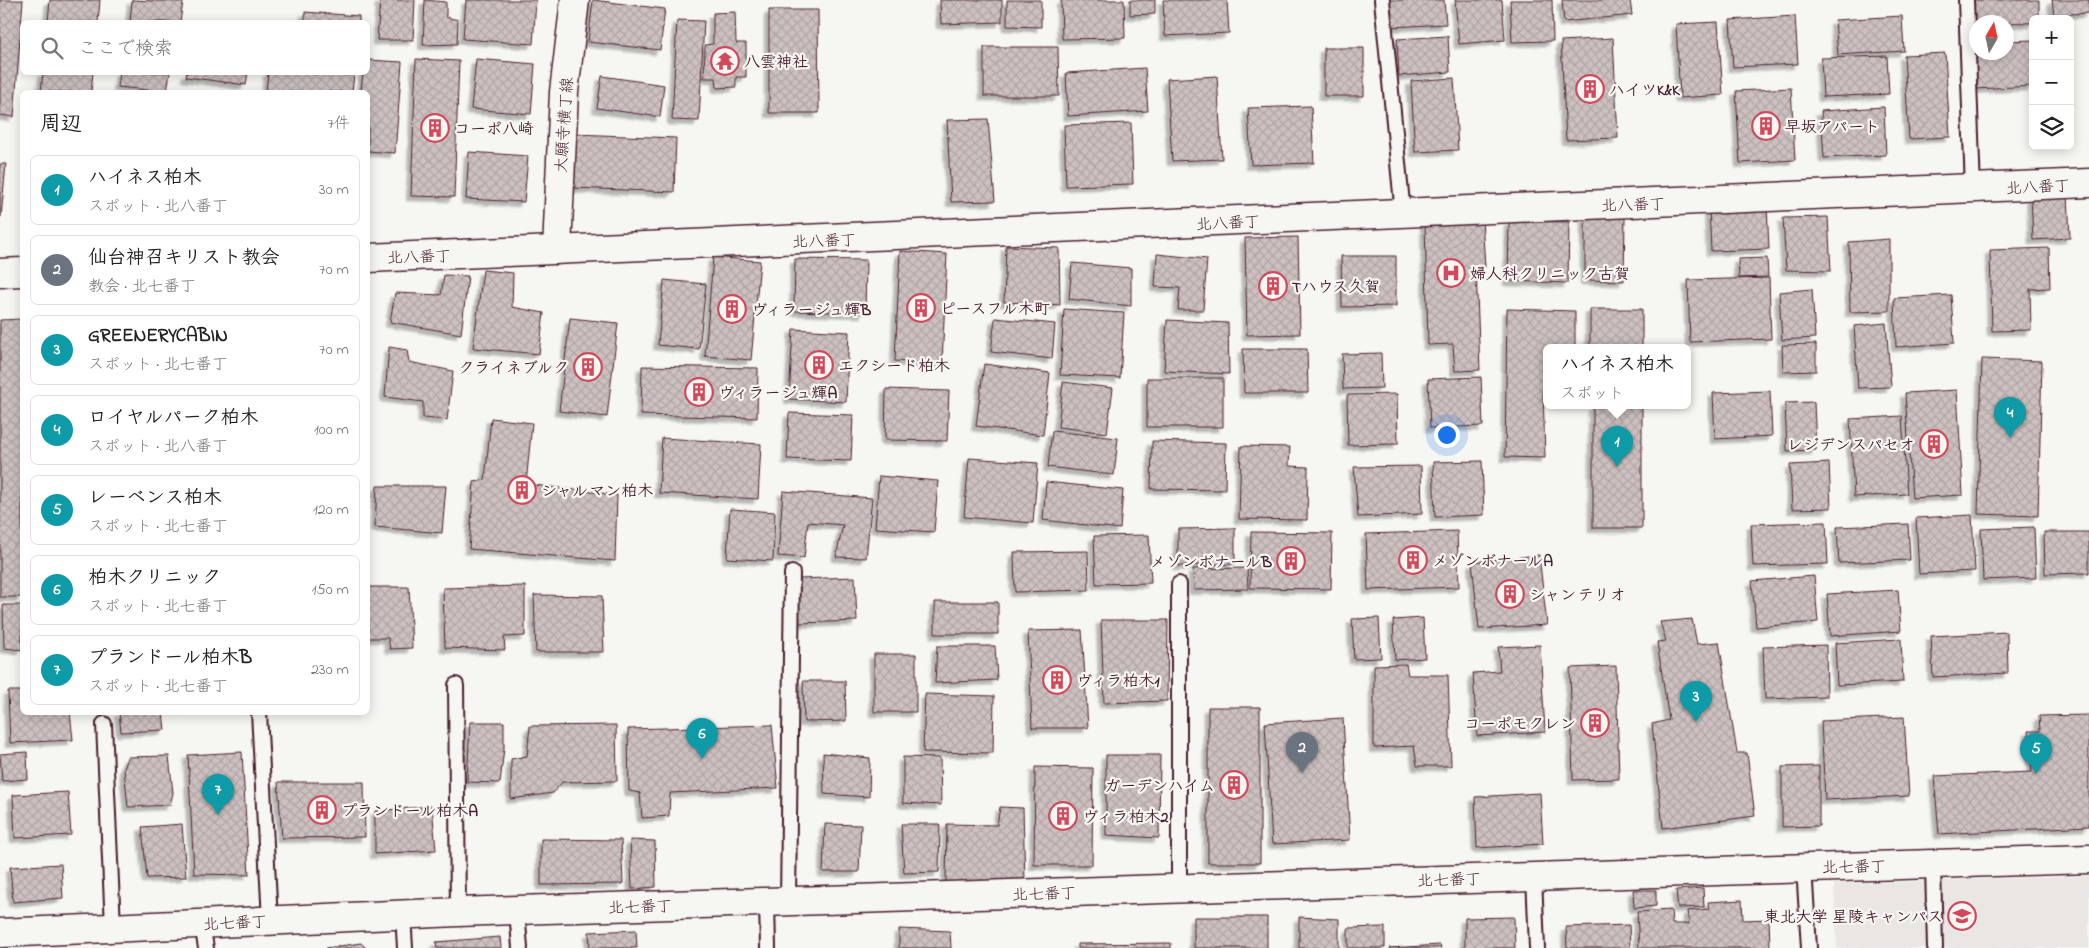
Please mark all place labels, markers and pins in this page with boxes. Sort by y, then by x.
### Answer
temple icon: 八雲神社 [710,46,740,76]
place label: 八雲神社 [744,51,808,75]
building icon: ハイツK&K [1575,74,1605,104]
place label: ハイツK&K [1609,79,1681,103]
building icon: 早坂アパート [1751,111,1781,141]
building icon: コーポ八崎 [420,113,450,143]
place label: 早坂アパート [1785,116,1880,140]
place label: コーポ八崎 [454,118,534,142]
hospital icon: 婦人科クリニック古賀 [1436,258,1466,288]
place label: 婦人科クリニック古賀 [1470,263,1630,287]
building icon: Tハウス久賀 [1258,271,1288,301]
place label: Tハウス久賀 [1292,276,1380,300]
building icon: ピースフル木町 [906,293,936,323]
building icon: ヴィラージュ輝B [717,294,747,324]
place label: ピースフル木町 [940,298,1050,322]
place label: ヴィラージュ輝B [751,299,872,323]
building icon: エクシード柏木 [804,350,834,380]
building icon: クライネブルク [573,352,603,382]
place label: エクシード柏木 [838,355,950,379]
place label: クライネブルク [458,357,569,381]
building icon: ヴィラージュ輝A [684,377,714,407]
place label: ヴィラージュ輝A [718,382,838,406]
pin: 4 [1994,397,2026,438]
pin: 1 [1601,426,1633,467]
building icon: レジデンスパセオ [1919,429,1949,459]
place label: レジデンスパセオ [1787,434,1915,458]
building icon: シャルマン柏木 [507,475,537,505]
place label: シャルマン柏木 [541,480,653,504]
building icon: メゾンボナールA [1398,545,1428,575]
building icon: メゾンボナールB [1276,546,1306,576]
place label: メゾンボナールA [1432,550,1553,574]
place label: メゾンボナールB [1150,551,1272,575]
building icon: シャンテリオ [1495,579,1525,609]
place label: シャンテリオ [1529,584,1626,608]
building icon: ヴィラ柏木1 [1042,665,1072,695]
place label: ヴィラ柏木1 [1076,670,1161,694]
pin: 3 [1680,681,1712,722]
building icon: コーポモクレン [1580,708,1610,738]
place label: コーポモクレン [1464,713,1576,737]
pin: 6 [686,718,718,759]
pin: 2 [1286,732,1318,773]
pin: 5 [2020,733,2052,774]
building icon: ガーデンハイム [1219,770,1249,800]
pin: 7 [202,774,234,815]
place label: ガーデンハイム [1104,775,1215,799]
building icon: プランドール柏木A [307,795,337,825]
place label: プランドール柏木A [341,800,478,824]
building icon: ヴィラ柏木2 [1048,801,1078,831]
place label: ヴィラ柏木2 [1082,806,1169,830]
school or university icon: 東北大学 星陵キャンパス [1947,901,1977,931]
place label: 東北大学 星陵キャンパス [1764,906,1943,930]

